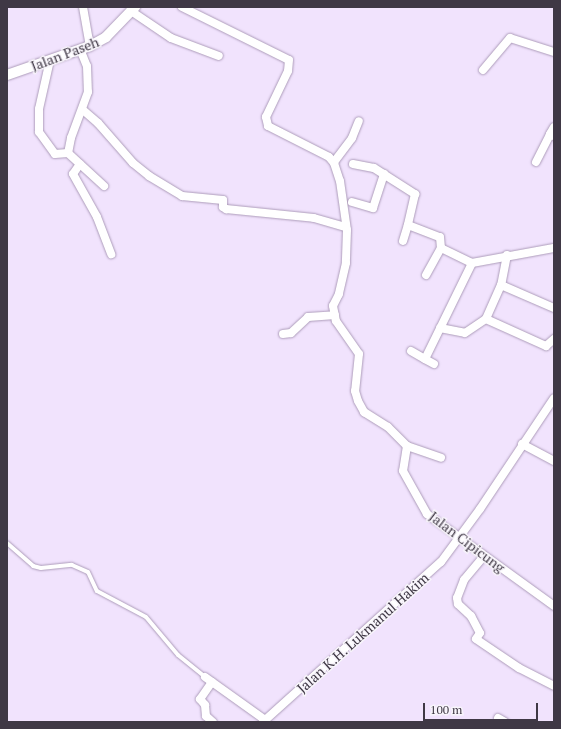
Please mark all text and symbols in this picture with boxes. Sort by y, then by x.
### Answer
street label: Jalan Paseh [29,33,101,75]
street label: Jalan Cipicung [426,508,508,576]
street label: Jalan K.H. Lukmanul Hakim [293,569,433,697]
scale bar [425,695,540,721]
text: 100 m [430,702,462,717]

